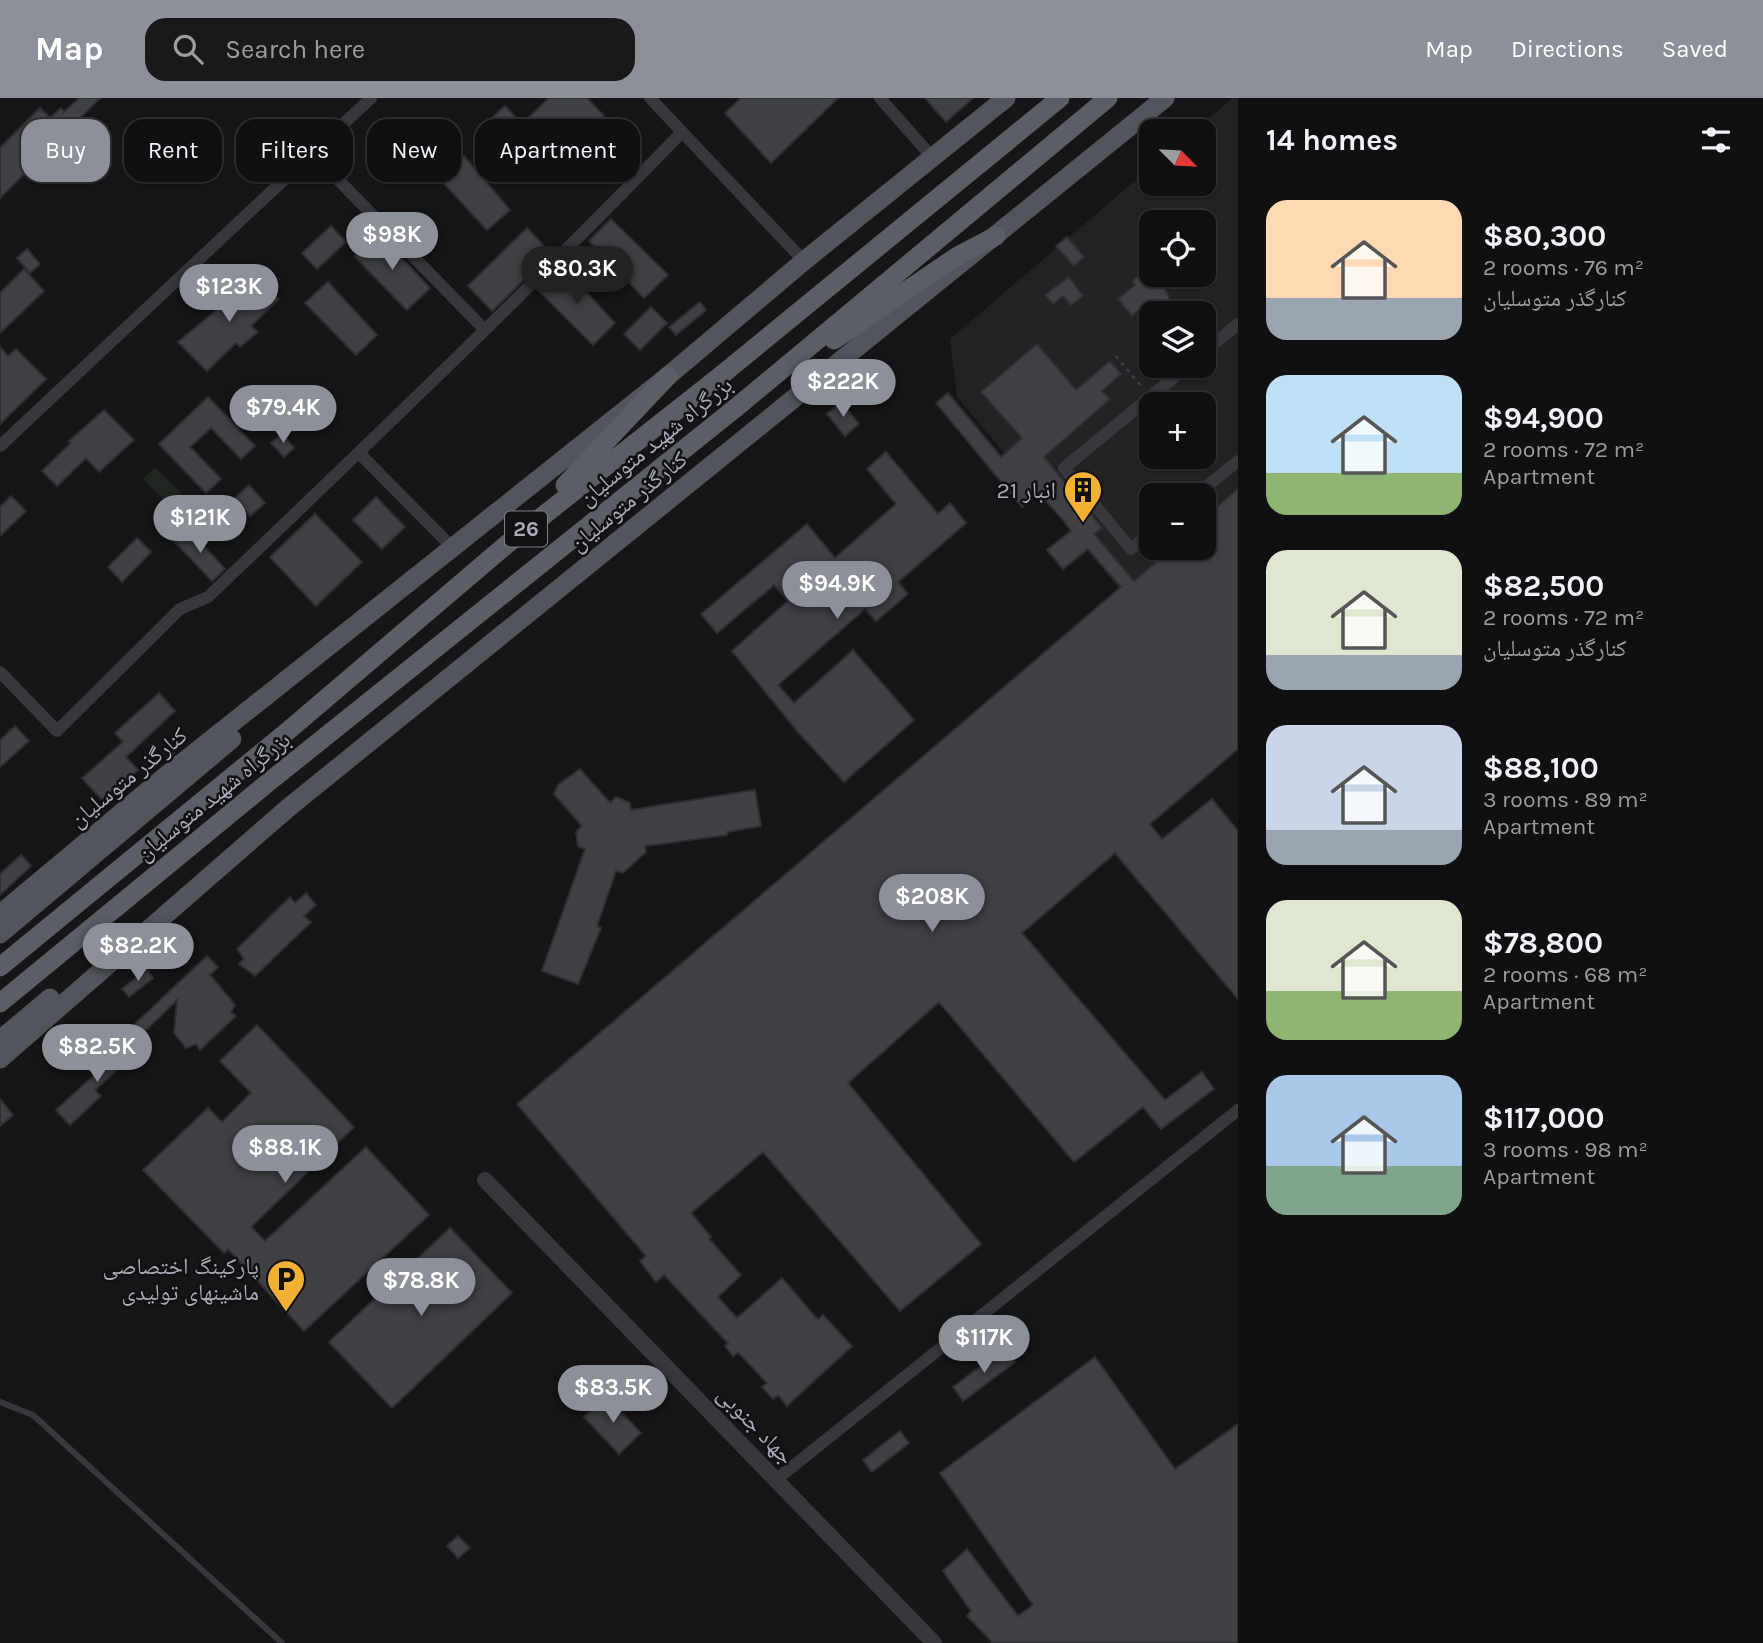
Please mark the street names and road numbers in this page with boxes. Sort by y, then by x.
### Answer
street label: بزرگراه شهید متوسلیان [573,371,738,512]
street label: کنارگذر متوسلیان [564,445,693,557]
road number: 26 [505,512,547,546]
street label: کنارگذر متوسلیان [64,721,193,833]
street label: بزرگراه شهید متوسلیان [131,726,296,867]
street label: جهاد جنوبی [712,1381,800,1470]

